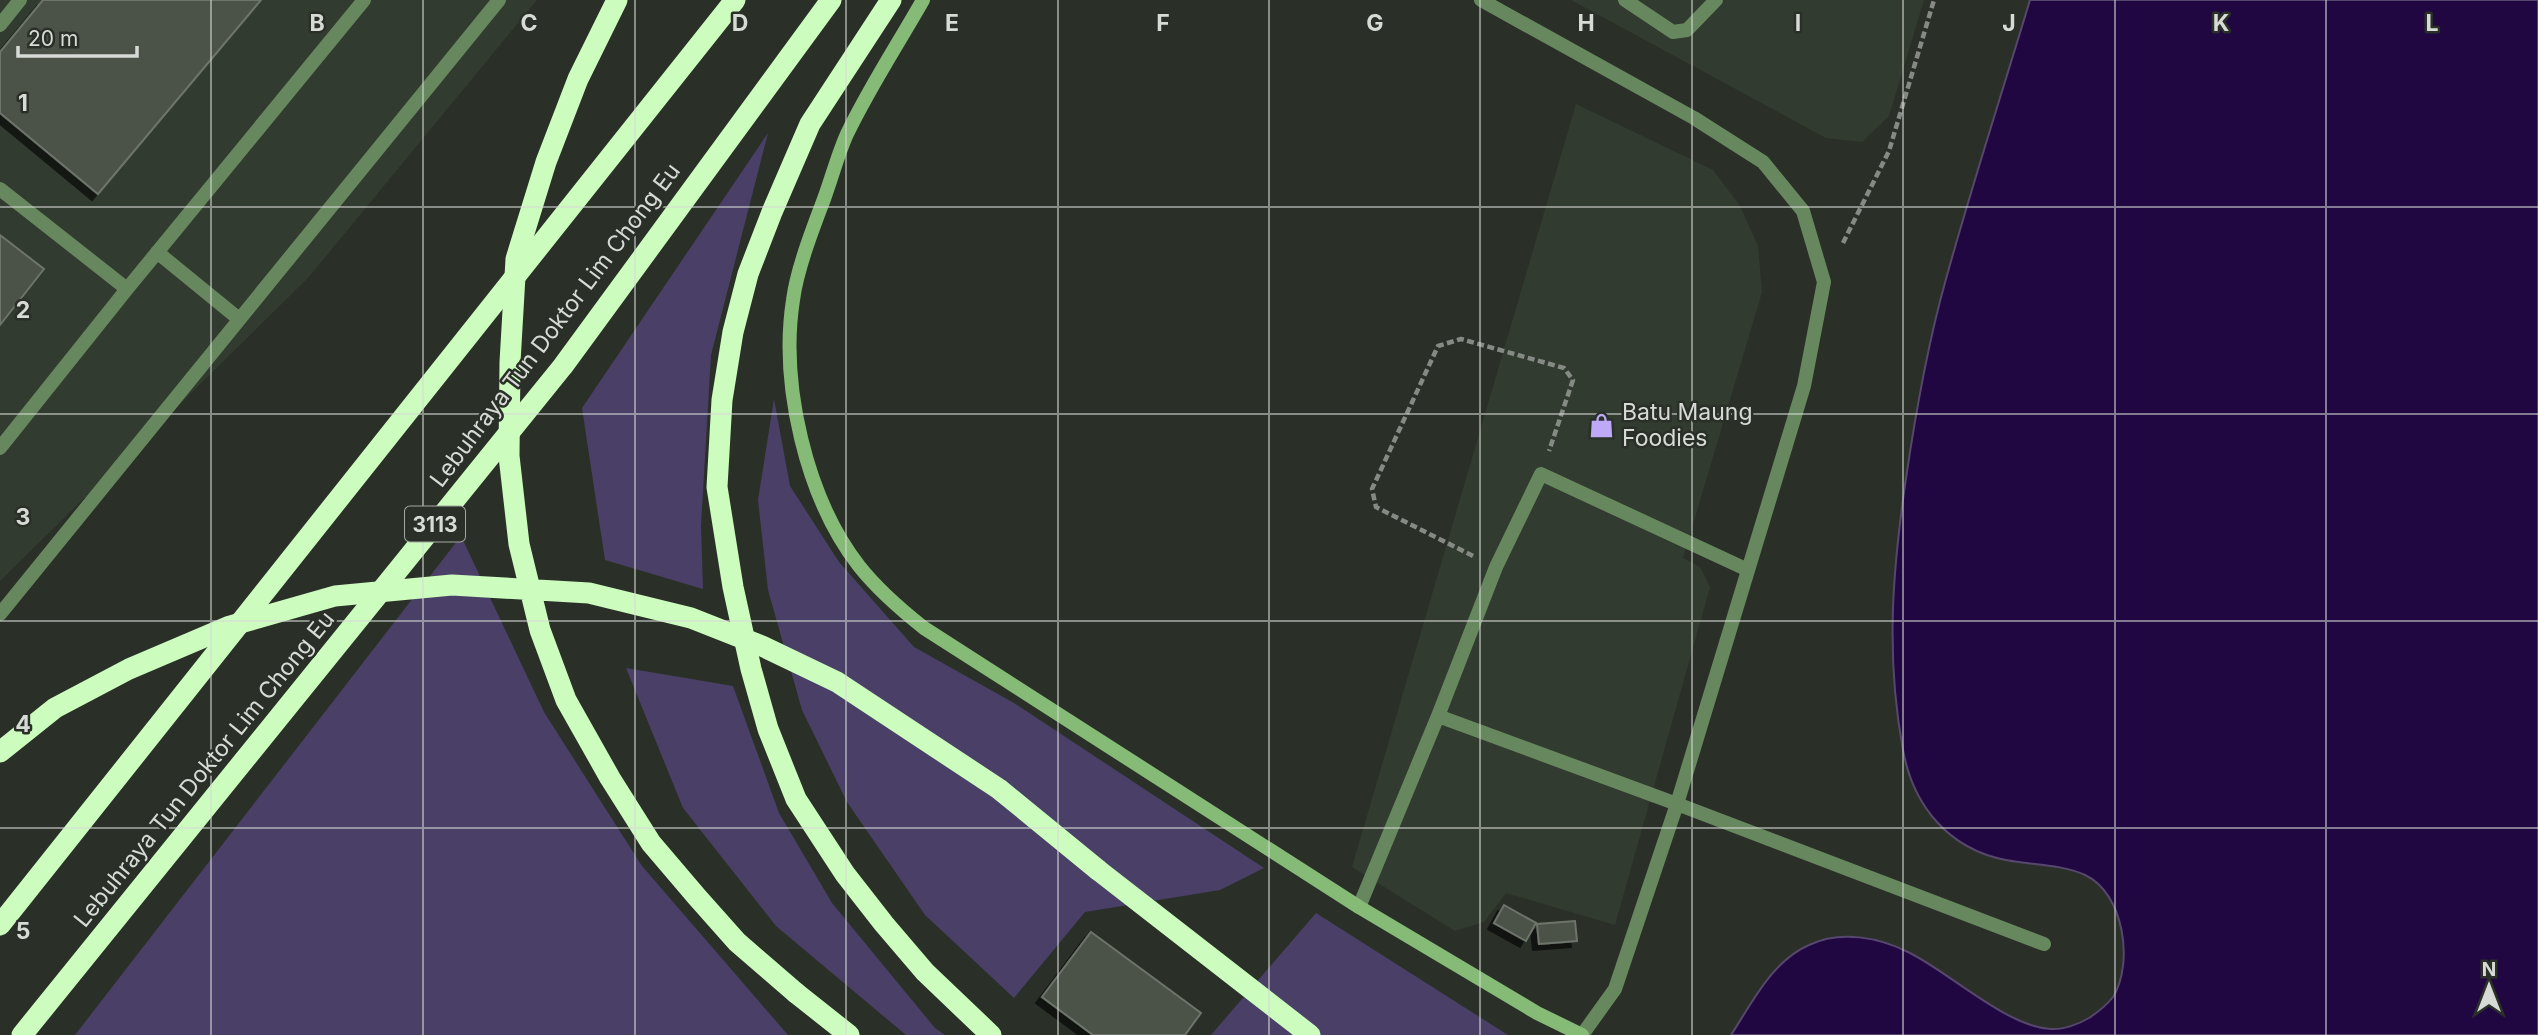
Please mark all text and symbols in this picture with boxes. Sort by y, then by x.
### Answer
text: B [309,9,325,37]
text: C [520,9,538,37]
text: D [732,9,748,37]
text: E [945,9,959,37]
text: F [1156,9,1170,37]
text: G [1366,9,1384,37]
text: H [1577,9,1595,37]
text: I [1795,9,1801,37]
text: J [2002,9,2016,37]
text: K [2213,9,2229,37]
text: L [2425,9,2439,37]
scale bar [18,14,136,58]
text: 20 m [28,26,78,51]
text: 1 [18,89,28,117]
street label: Lebuhraya Tun Doktor Lim Chong Eu [424,158,686,492]
text: 2 [16,296,30,324]
place label: Batu Maung Foodies [1622,398,1753,452]
shop icon: Batu Maung Foodies [1588,411,1616,439]
text: 3 [16,503,30,531]
road number: 3113 [405,506,465,542]
street label: Lebuhraya Tun Doktor Lim Chong Eu [68,605,340,933]
text: 4 [15,710,31,738]
text: 5 [16,917,30,945]
north arrow [2454,951,2524,1021]
text: N [2482,958,2496,981]

